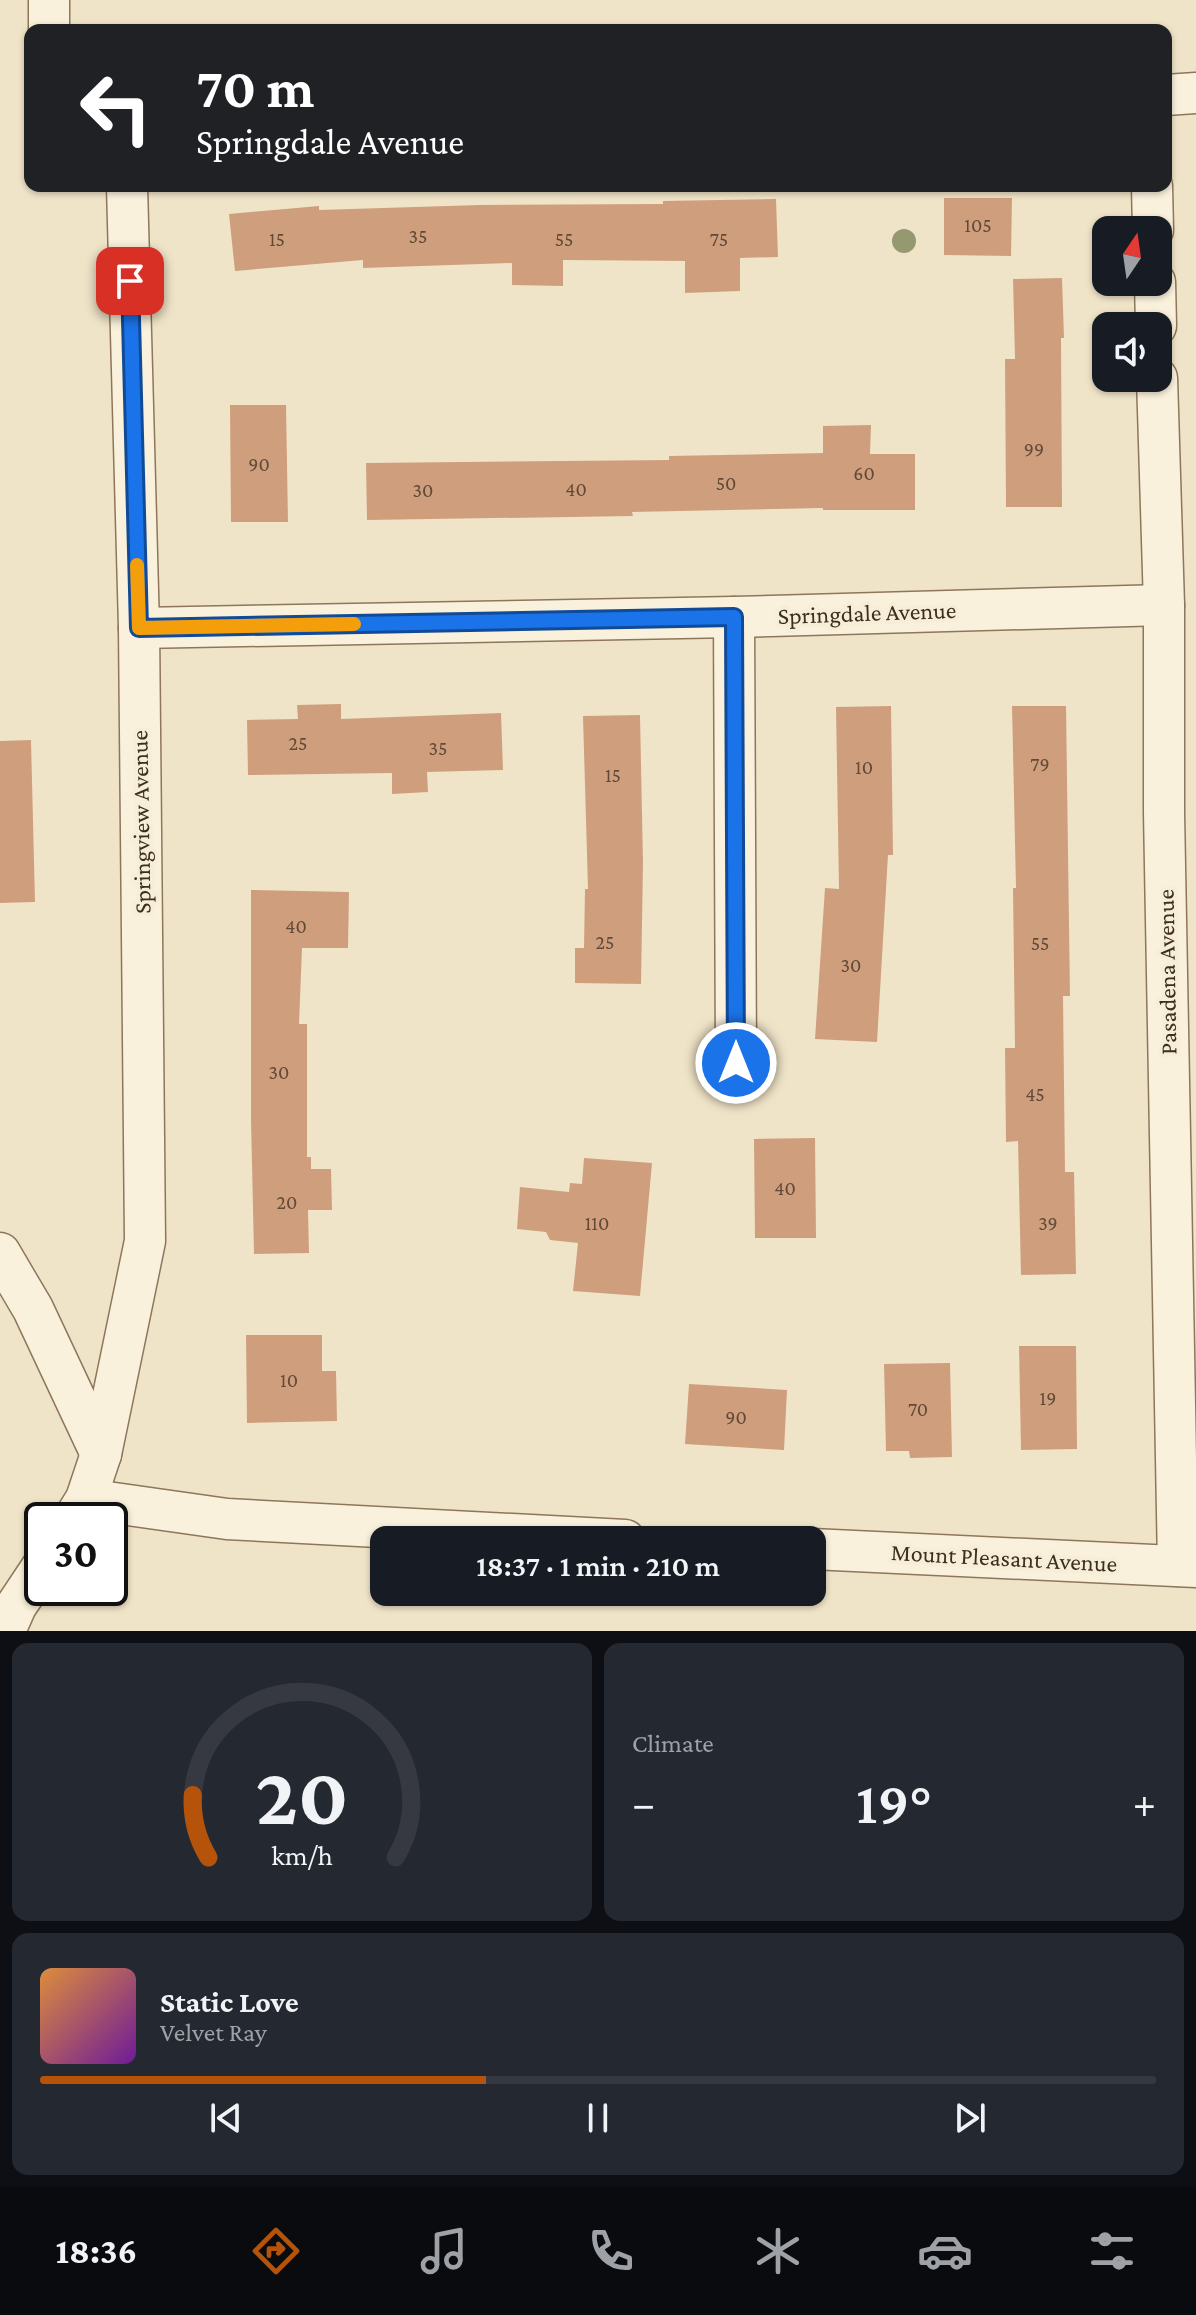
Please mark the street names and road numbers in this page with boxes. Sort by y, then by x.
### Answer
street label: Springdale Avenue [777,596,957,629]
street label: Springview Avenue [125,730,156,914]
street label: Pasadena Avenue [1152,889,1181,1055]
street label: Mount Pleasant Avenue [890,1538,1118,1577]

